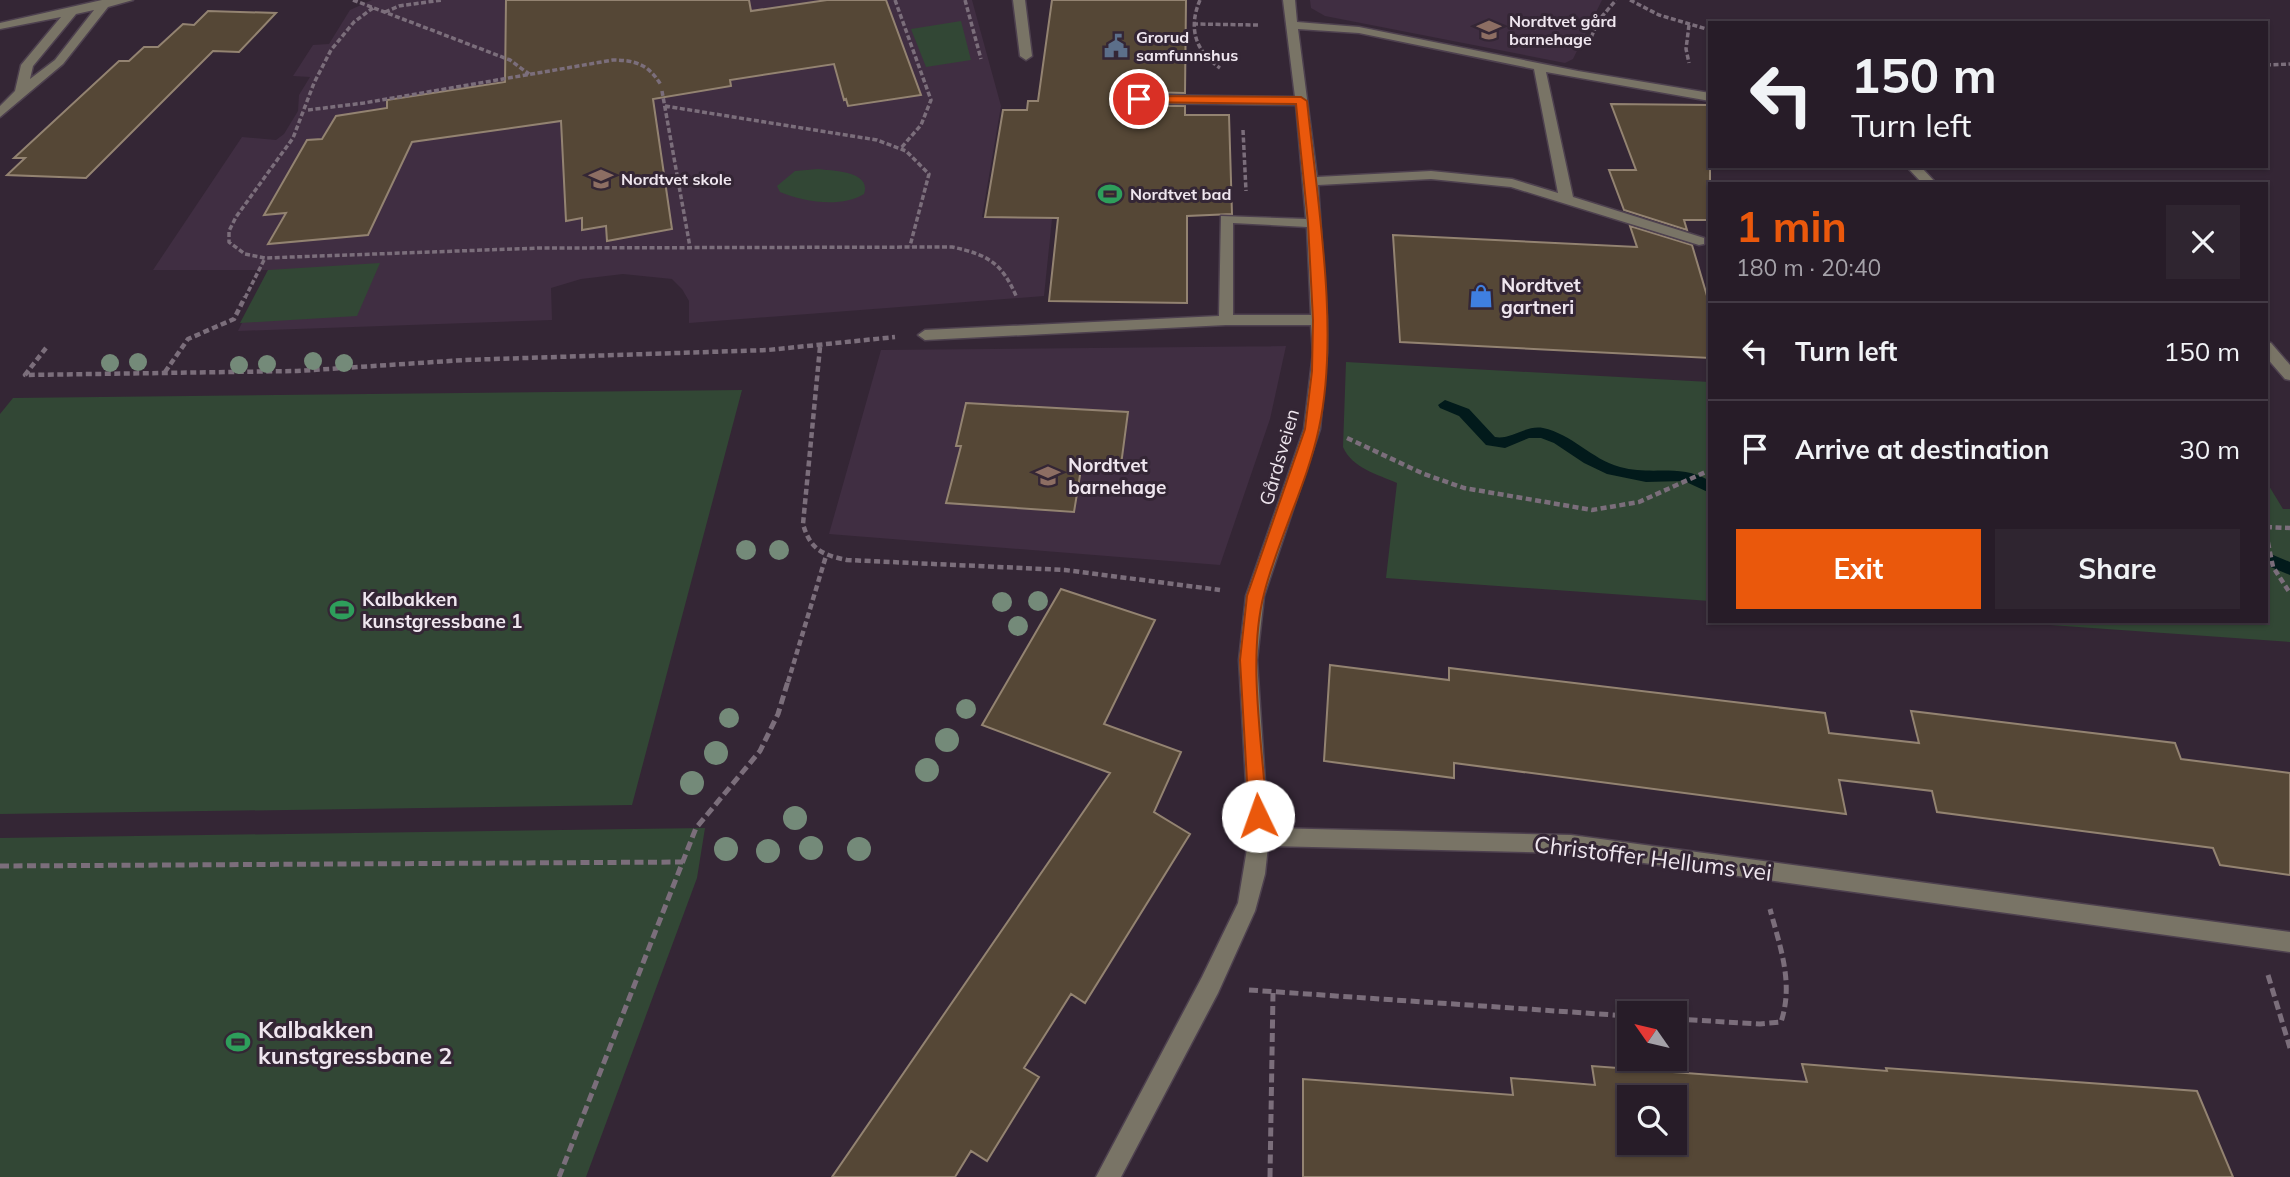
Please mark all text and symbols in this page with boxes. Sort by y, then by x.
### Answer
place label: Nordtvet gård barnehage [1509,11,1617,49]
school or university icon: Nordtvet gård barnehage [1475,16,1503,44]
place label: Grorud samfunnshus [1136,27,1238,65]
public building icon: Grorud samfunnshus [1102,32,1130,60]
text: 150 m [1851,44,1997,105]
icon: left [1736,49,1827,140]
pin [1109,69,1169,129]
icon: arrive [1120,80,1158,118]
text: Turn left [1851,105,1971,145]
school or university icon: Nordtvet skole [587,165,615,193]
place label: Nordtvet skole [621,169,732,189]
sports icon: Nordtvet bad [1096,180,1124,208]
place label: Nordtvet bad [1130,184,1231,204]
text: 1 min [1736,200,1847,253]
button: close [2166,205,2240,279]
text: 180 m · 20:40 [1736,253,1881,282]
place label: Nordtvet gartneri [1501,273,1581,319]
shop icon: Nordtvet gartneri [1467,282,1495,310]
icon: left [1736,332,1774,370]
text: Turn left [1795,335,1897,368]
text: 150 m [2164,335,2240,368]
street label: Gårdsveien [1254,406,1304,508]
icon: arrive [1736,430,1774,468]
text: Arrive at destination [1795,433,2050,466]
text: 30 m [2179,433,2240,466]
place label: Nordtvet barnehage [1068,453,1166,499]
school or university icon: Nordtvet barnehage [1034,462,1062,490]
button: Exit [1736,529,1981,609]
button: Share [1995,529,2240,609]
place label: Kalbakken kunstgressbane 1 [362,587,522,633]
sports icon: Kalbakken kunstgressbane 1 [328,596,356,624]
position arrow [1221,779,1295,853]
street label: Christoffer Hellums vei [1533,829,1773,887]
north arrow [1617,1001,1687,1071]
map controls [1617,1001,1687,1155]
place label: Kalbakken kunstgressbane 2 [258,1015,452,1070]
sports icon: Kalbakken kunstgressbane 2 [224,1028,252,1056]
button: search [1617,1085,1687,1155]

